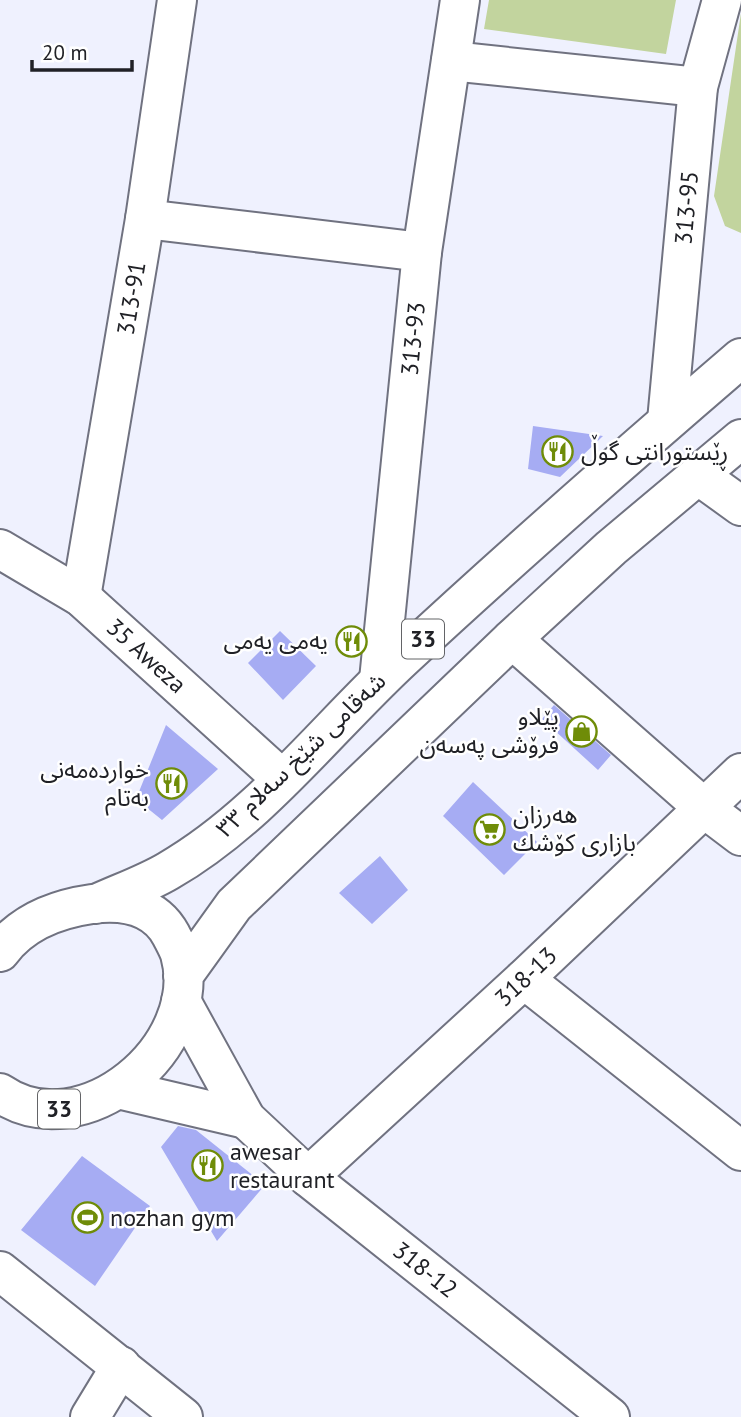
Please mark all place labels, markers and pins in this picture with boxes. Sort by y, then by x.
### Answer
place label: ڕێستورانتی گوڵ [581,434,728,472]
restaurant icon: ڕێستورانتی گوڵ [541,435,575,469]
restaurant icon: یەمی یەمی [334,624,368,658]
place label: یەمی یەمی [223,625,328,656]
place label: پێلاو فرۆشی پەسەن [419,701,559,760]
shop icon: پێلاو فرۆشی پەسەن [565,714,599,748]
place label: خواردەمەنی بەتام [40,754,149,816]
restaurant icon: خواردەمەنی بەتام [155,767,189,801]
place label: هەرزان بازاری کۆشك [513,799,636,858]
supermarket icon: هەرزان بازاری کۆشك [473,812,507,846]
place label: awesar restaurant [230,1136,335,1195]
restaurant icon: awesar restaurant [190,1149,224,1183]
sports icon: nozhan gym [70,1201,104,1235]
place label: nozhan gym [110,1202,234,1233]

